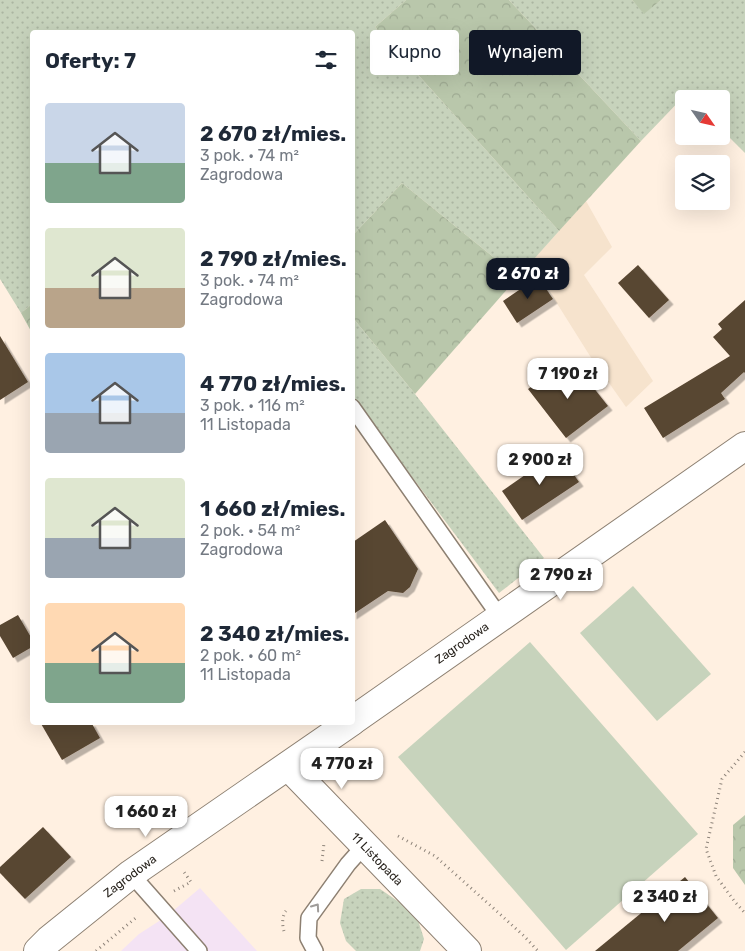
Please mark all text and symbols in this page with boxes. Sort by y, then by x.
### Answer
chip: Kupno [370,30,459,75]
chip: Wynajem [469,30,581,75]
icon: filters [312,46,340,74]
text: Oferty: 7 [45,48,136,73]
north arrow [675,90,730,145]
map controls [675,90,730,210]
text: 2 670 zł/mies. [200,121,346,146]
icon: home [85,123,145,183]
text: 3 pok. · 74 m² [200,146,299,165]
button: layers [675,155,730,210]
text: Zagrodowa [200,165,283,184]
text: 2 790 zł/mies. [200,246,347,271]
icon: home [85,248,145,308]
pin: 2 670 zł [476,258,580,300]
text: 2 670 zł [497,264,559,283]
text: 3 pok. · 74 m² [200,271,299,290]
text: Zagrodowa [200,290,283,309]
pin: 7 190 zł [516,358,620,400]
text: 7 190 zł [538,364,598,383]
text: 4 770 zł/mies. [200,371,346,396]
icon: home [85,373,145,433]
text: 3 pok. · 116 m² [200,396,305,415]
text: 11 Listopada [200,415,291,434]
pin: 2 900 zł [488,444,592,486]
text: 2 900 zł [508,450,572,469]
text: 1 660 zł/mies. [200,496,345,521]
icon: home [85,498,145,558]
text: 2 pok. · 54 m² [200,521,300,540]
text: Zagrodowa [200,540,283,559]
pin: 2 790 zł [509,558,613,601]
text: 2 790 zł [530,565,592,584]
street label: Zagrodowa [432,619,492,667]
text: 2 340 zł/mies. [200,621,350,646]
icon: home [85,623,145,683]
text: 2 pok. · 60 m² [200,646,301,665]
text: 11 Listopada [200,665,291,684]
pin: 4 770 zł [290,748,394,790]
text: 4 770 zł [311,754,373,773]
pin: 1 660 zł [94,796,198,838]
text: 1 660 zł [116,802,176,821]
street label: 11 Listopada [348,830,406,888]
street label: Zagrodowa [101,852,159,900]
pin: 2 340 zł [613,880,717,923]
text: 2 340 zł [633,887,697,906]
one-way arrow [311,904,319,913]

